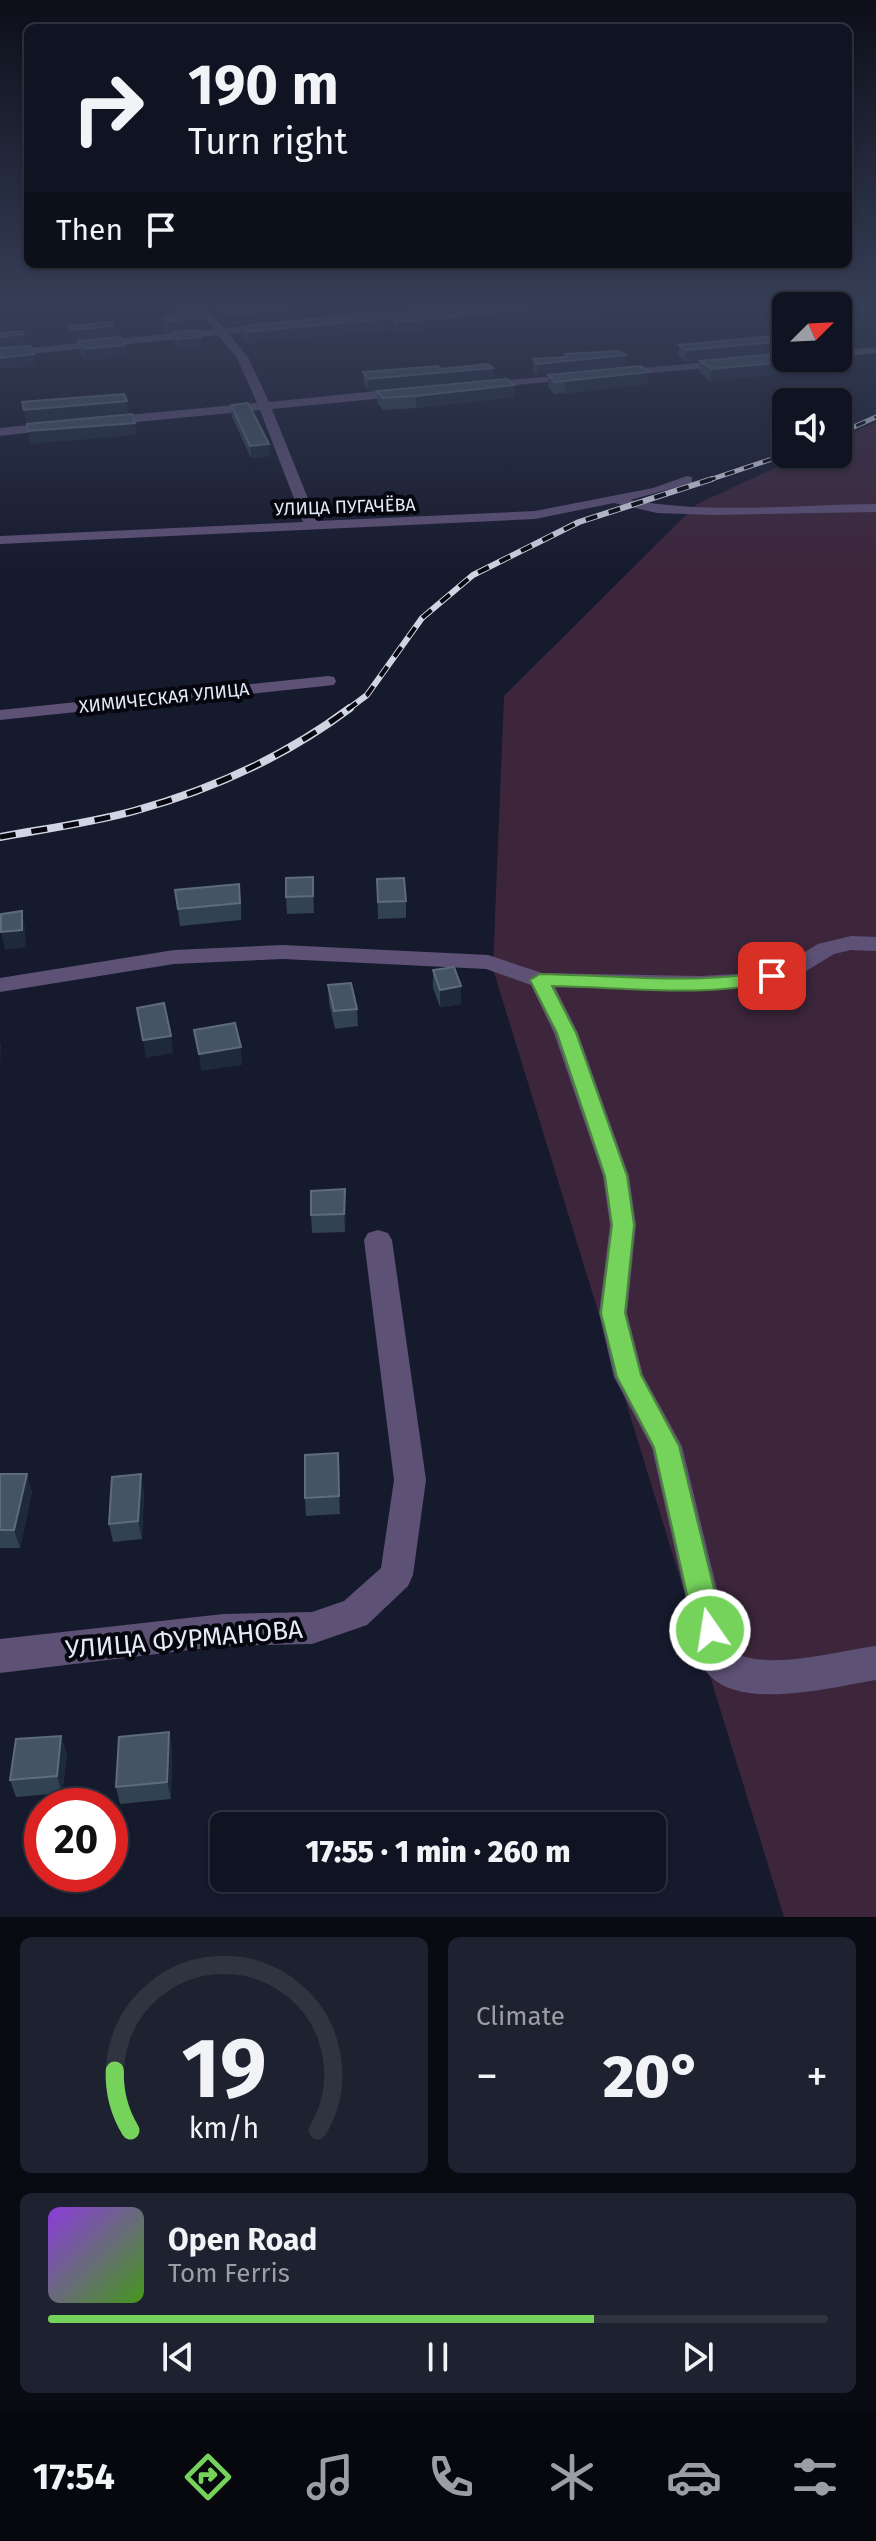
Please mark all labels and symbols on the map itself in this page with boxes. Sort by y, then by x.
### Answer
north arrow [772,292,852,372]
street label: УЛИЦА ПУГАЧЁВА [274,494,417,520]
street label: ХИМИЧЕСКАЯ УЛИЦА [78,678,251,718]
pin [738,942,806,1010]
position arrow [668,1588,752,1672]
street label: УЛИЦА ФУРМАНОВА [64,1614,304,1665]
speed limit sign: 20 [24,1788,128,1892]

